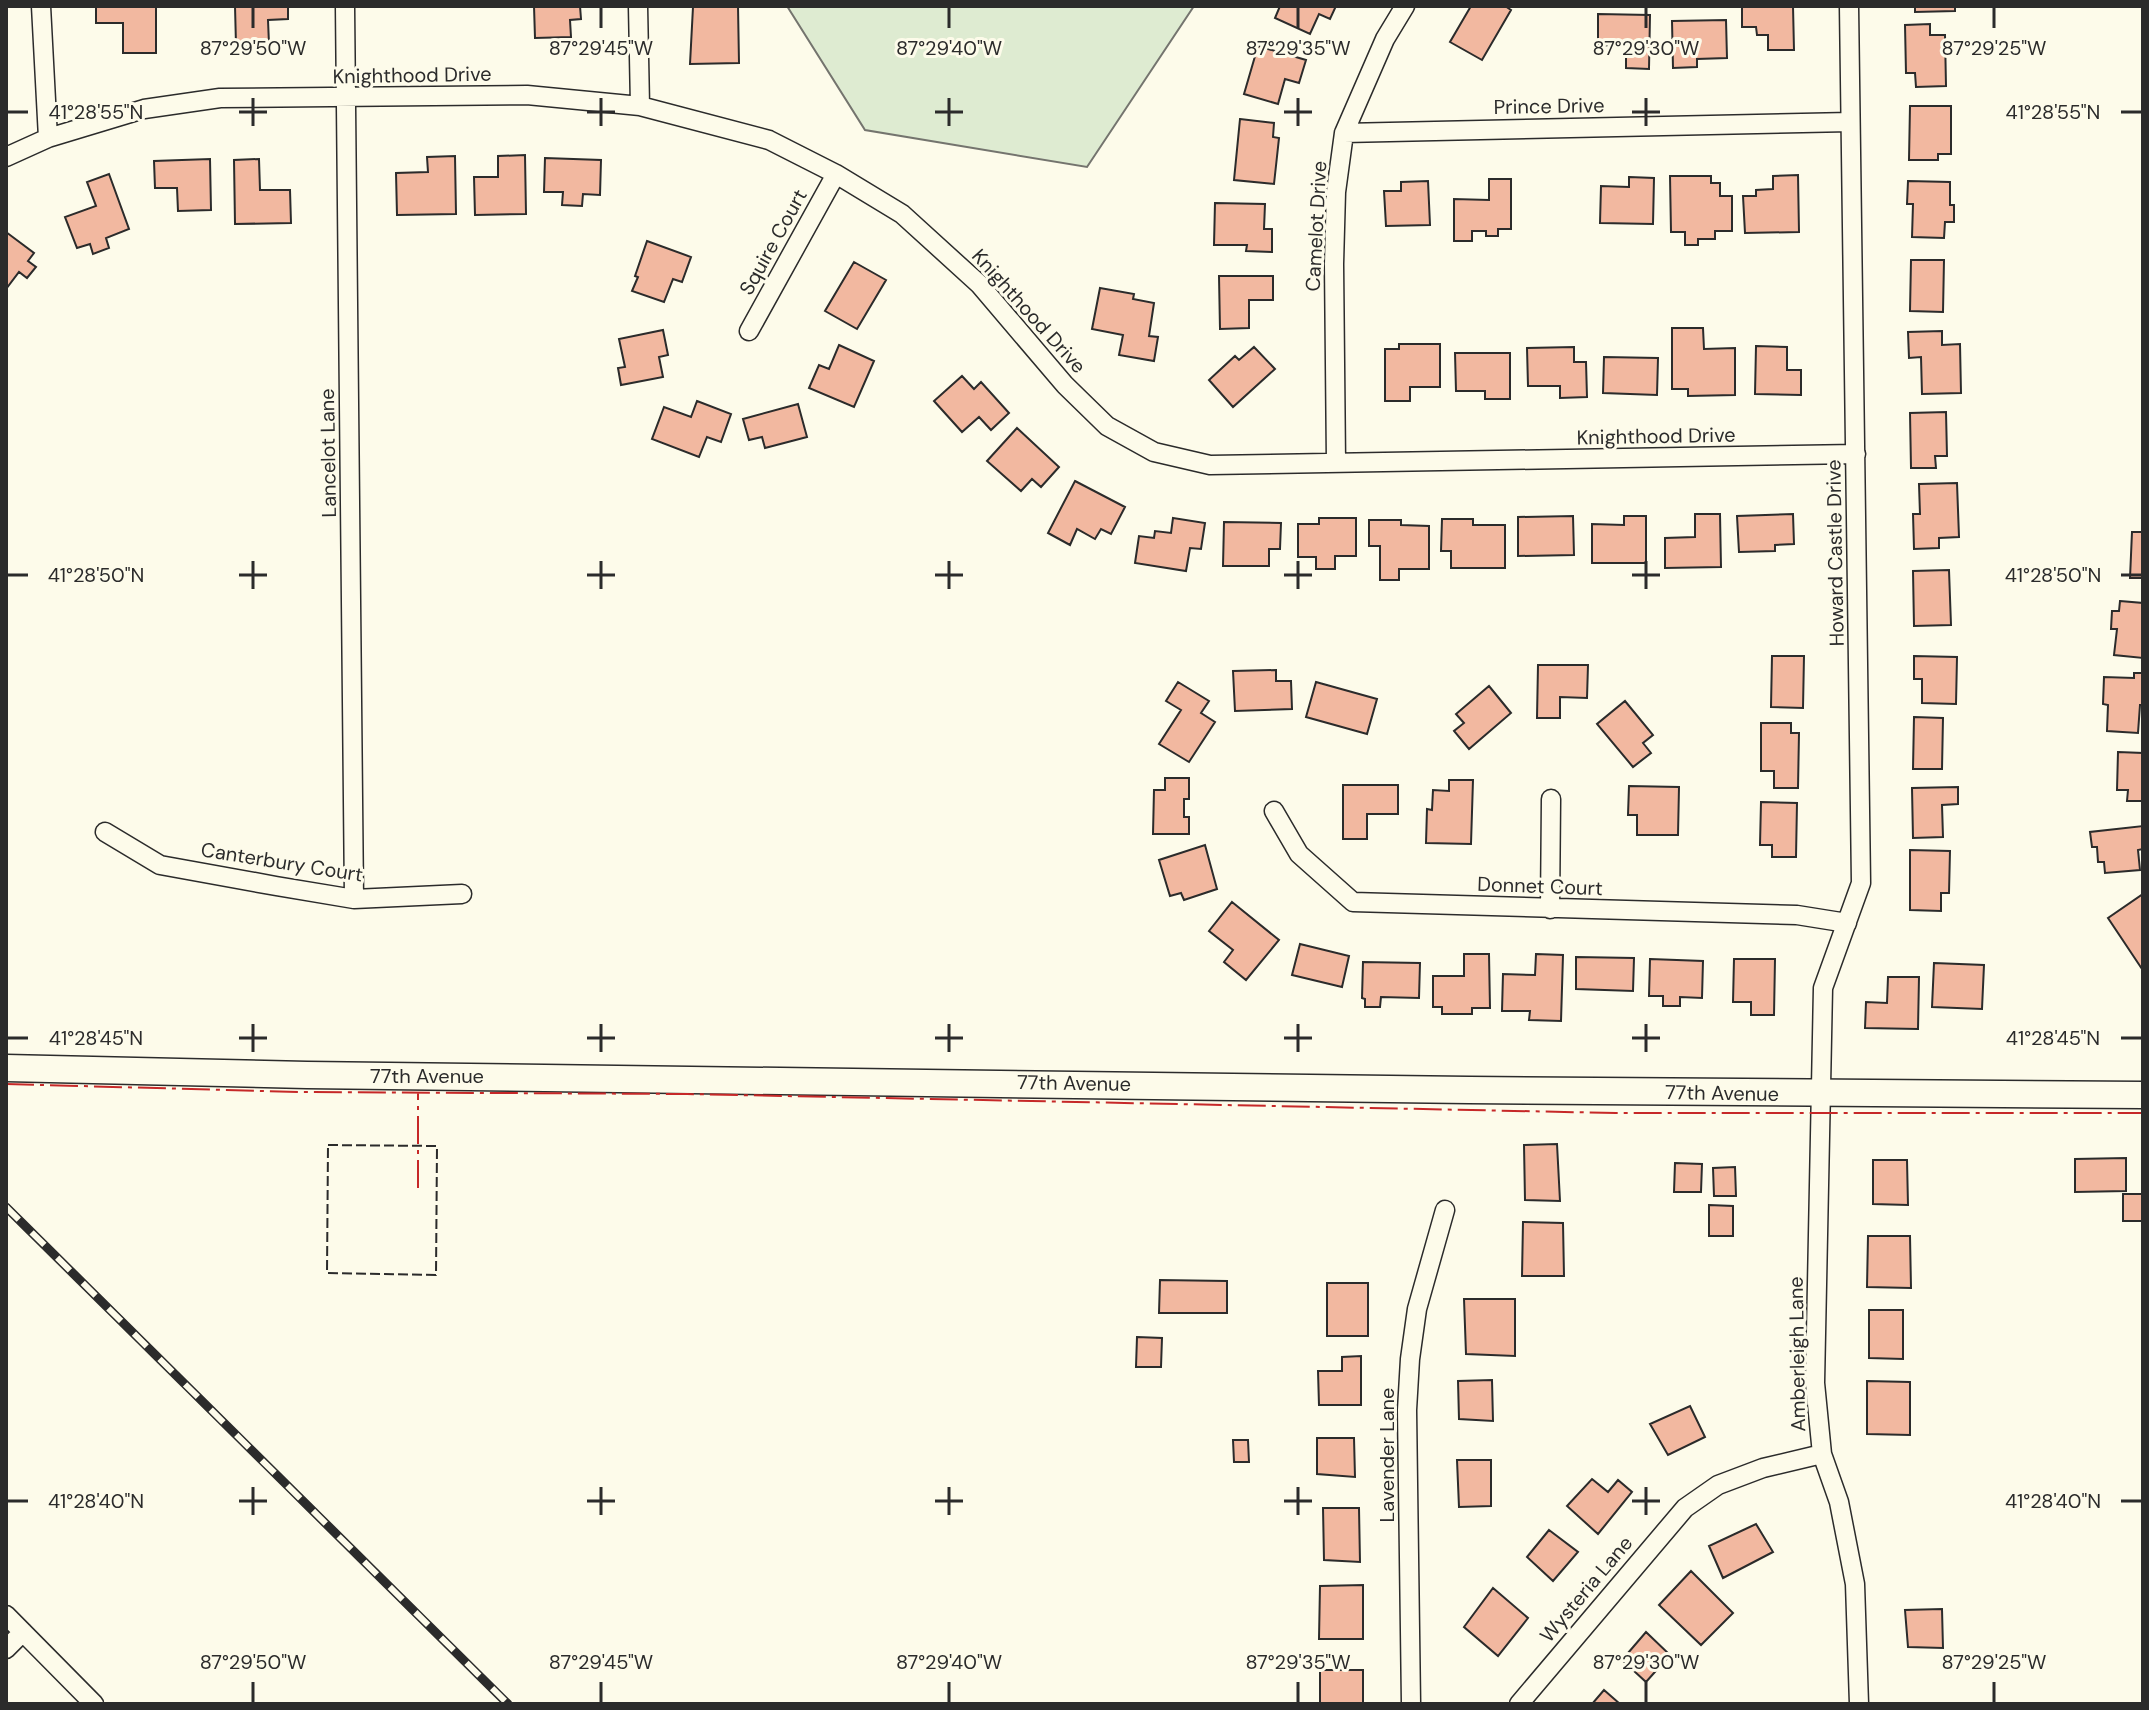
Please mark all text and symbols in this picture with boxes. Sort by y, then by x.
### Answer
text: 87°29'50"W [200,35,306,61]
text: 87°29'45"W [549,35,653,61]
text: 87°29'40"W [896,35,1002,61]
text: 87°29'35"W [1245,35,1351,61]
text: 87°29'30"W [1593,35,1699,61]
text: 87°29'25"W [1942,35,2046,61]
street label: Knighthood Drive [332,61,492,89]
street label: Prince Drive [1493,92,1605,120]
text: 41°28'55"N [49,99,143,125]
text: 41°28'55"N [2006,99,2100,125]
street label: Camelot Drive [1300,160,1332,292]
street label: Squire Court [733,184,813,299]
street label: Knighthood Drive [966,243,1092,379]
street label: Lancelot Lane [314,388,342,518]
street label: Knighthood Drive [1576,422,1736,450]
street label: Howard Castle Drive [1820,459,1850,647]
text: 41°28'50"N [48,562,144,588]
text: 41°28'50"N [2005,562,2101,588]
street label: Canterbury Court [199,836,365,888]
street label: Donnet Court [1477,871,1603,901]
text: 41°28'45"N [49,1025,143,1051]
text: 41°28'45"N [2006,1025,2100,1051]
street label: 77th Avenue [370,1063,484,1089]
street label: 77th Avenue [1017,1069,1131,1097]
street label: 77th Avenue [1665,1079,1779,1107]
street label: Amberleigh Lane [1783,1276,1811,1432]
street label: Lavender Lane [1374,1388,1400,1522]
text: 41°28'40"N [48,1488,144,1514]
text: 41°28'40"N [2005,1488,2101,1514]
street label: Wysteria Lane [1534,1530,1638,1648]
text: 87°29'50"W [200,1649,306,1675]
text: 87°29'45"W [549,1649,653,1675]
text: 87°29'40"W [896,1649,1002,1675]
text: 87°29'35"W [1245,1649,1351,1675]
text: 87°29'30"W [1593,1649,1699,1675]
text: 87°29'25"W [1942,1649,2046,1675]

